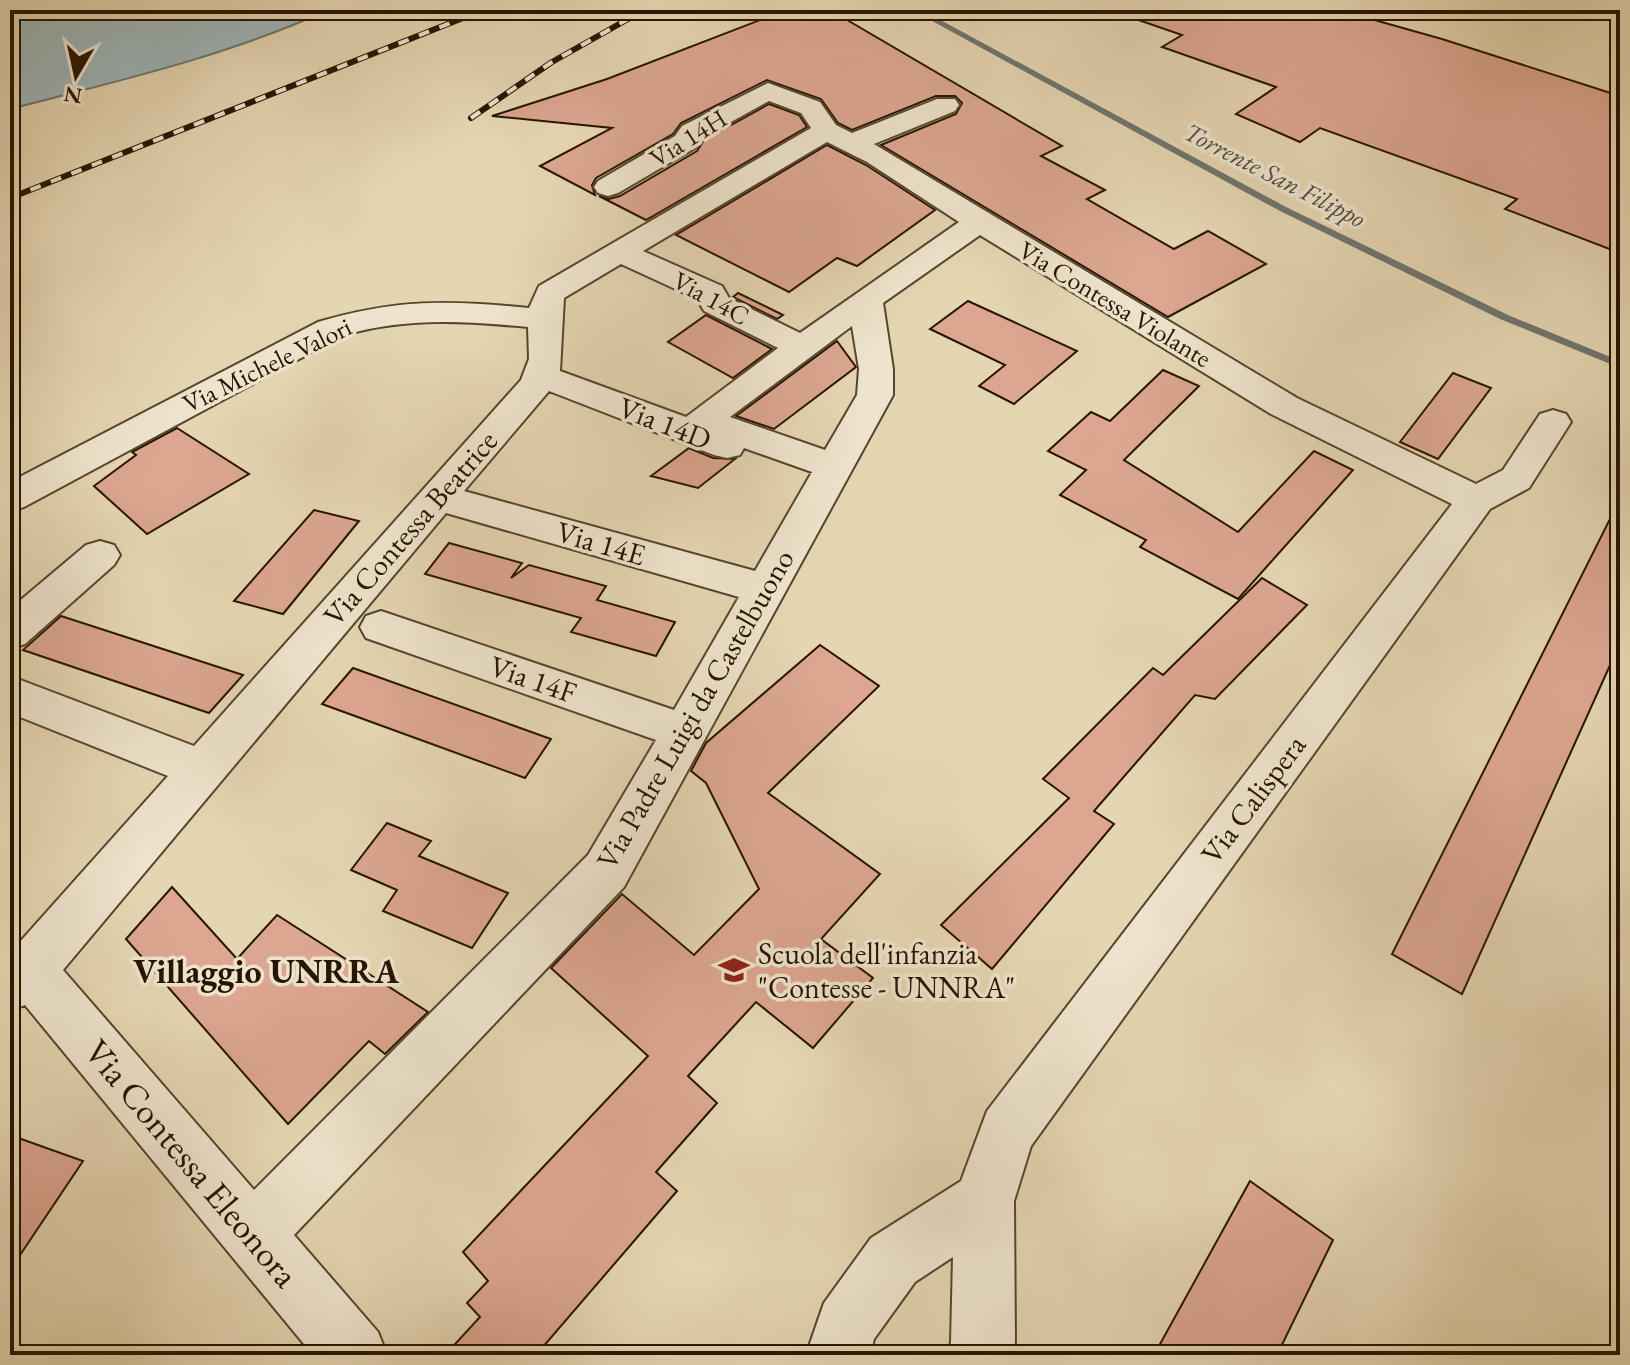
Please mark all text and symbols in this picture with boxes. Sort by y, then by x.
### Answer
north arrow [36,36,116,116]
text: N [62,80,84,111]
street label: Via 14H [643,101,733,175]
water label: Torrente San Filippo [1179,115,1372,235]
street label: Via Contessa Violante [1012,233,1218,375]
street label: Via 14C [667,263,755,333]
street label: Via Michele Valori [177,309,357,421]
street label: Via 14D [613,388,717,458]
street label: Via Contessa Beatrice [314,422,506,634]
street label: Via 14E [552,512,650,574]
street label: Via Padre Luigi da Castelbuono [587,542,803,876]
street label: Via 14F [485,646,581,712]
street label: Via Calispera [1192,727,1314,871]
place label: Scuola dell'infanzia "Contesse - UNNRA" [758,934,1015,1007]
district label: Villaggio UNRRA [133,949,399,993]
school or university icon: Scuola dell'infanzia "Contesse - UNNRA" [717,953,751,987]
street label: Via Contessa Eleonora [74,1029,310,1297]

